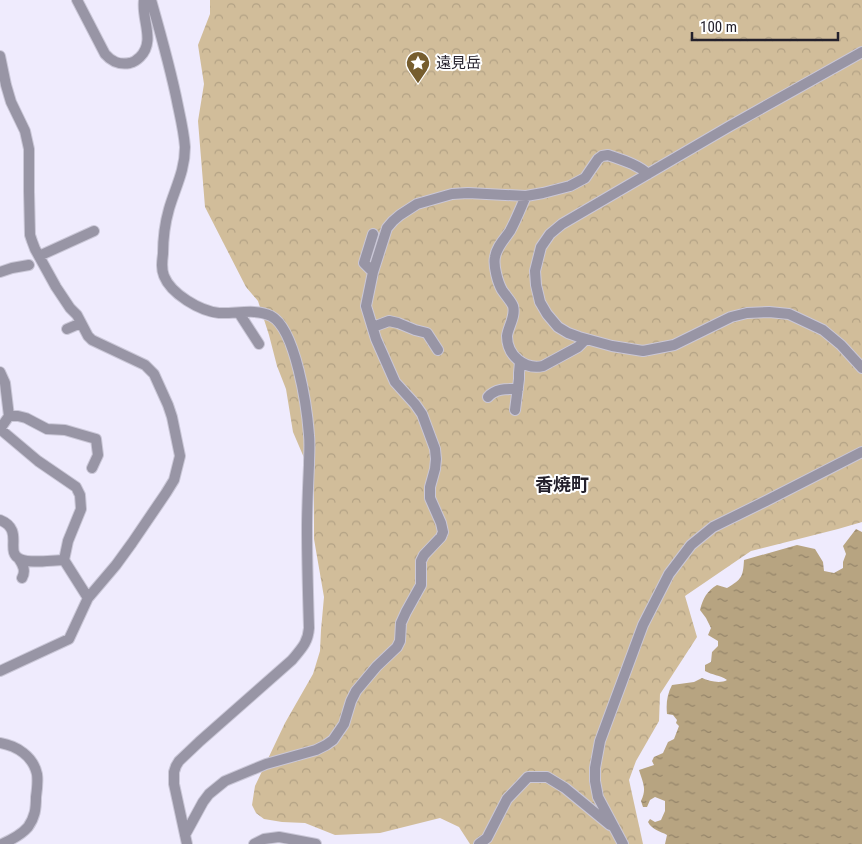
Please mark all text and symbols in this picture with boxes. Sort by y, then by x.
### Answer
scale bar [692,10,838,42]
text: 100 m [700,18,737,36]
place icon: 遠見岳 [405,50,431,84]
place label: 遠見岳 [436,54,481,72]
district label: 香焼町 [535,474,589,495]

